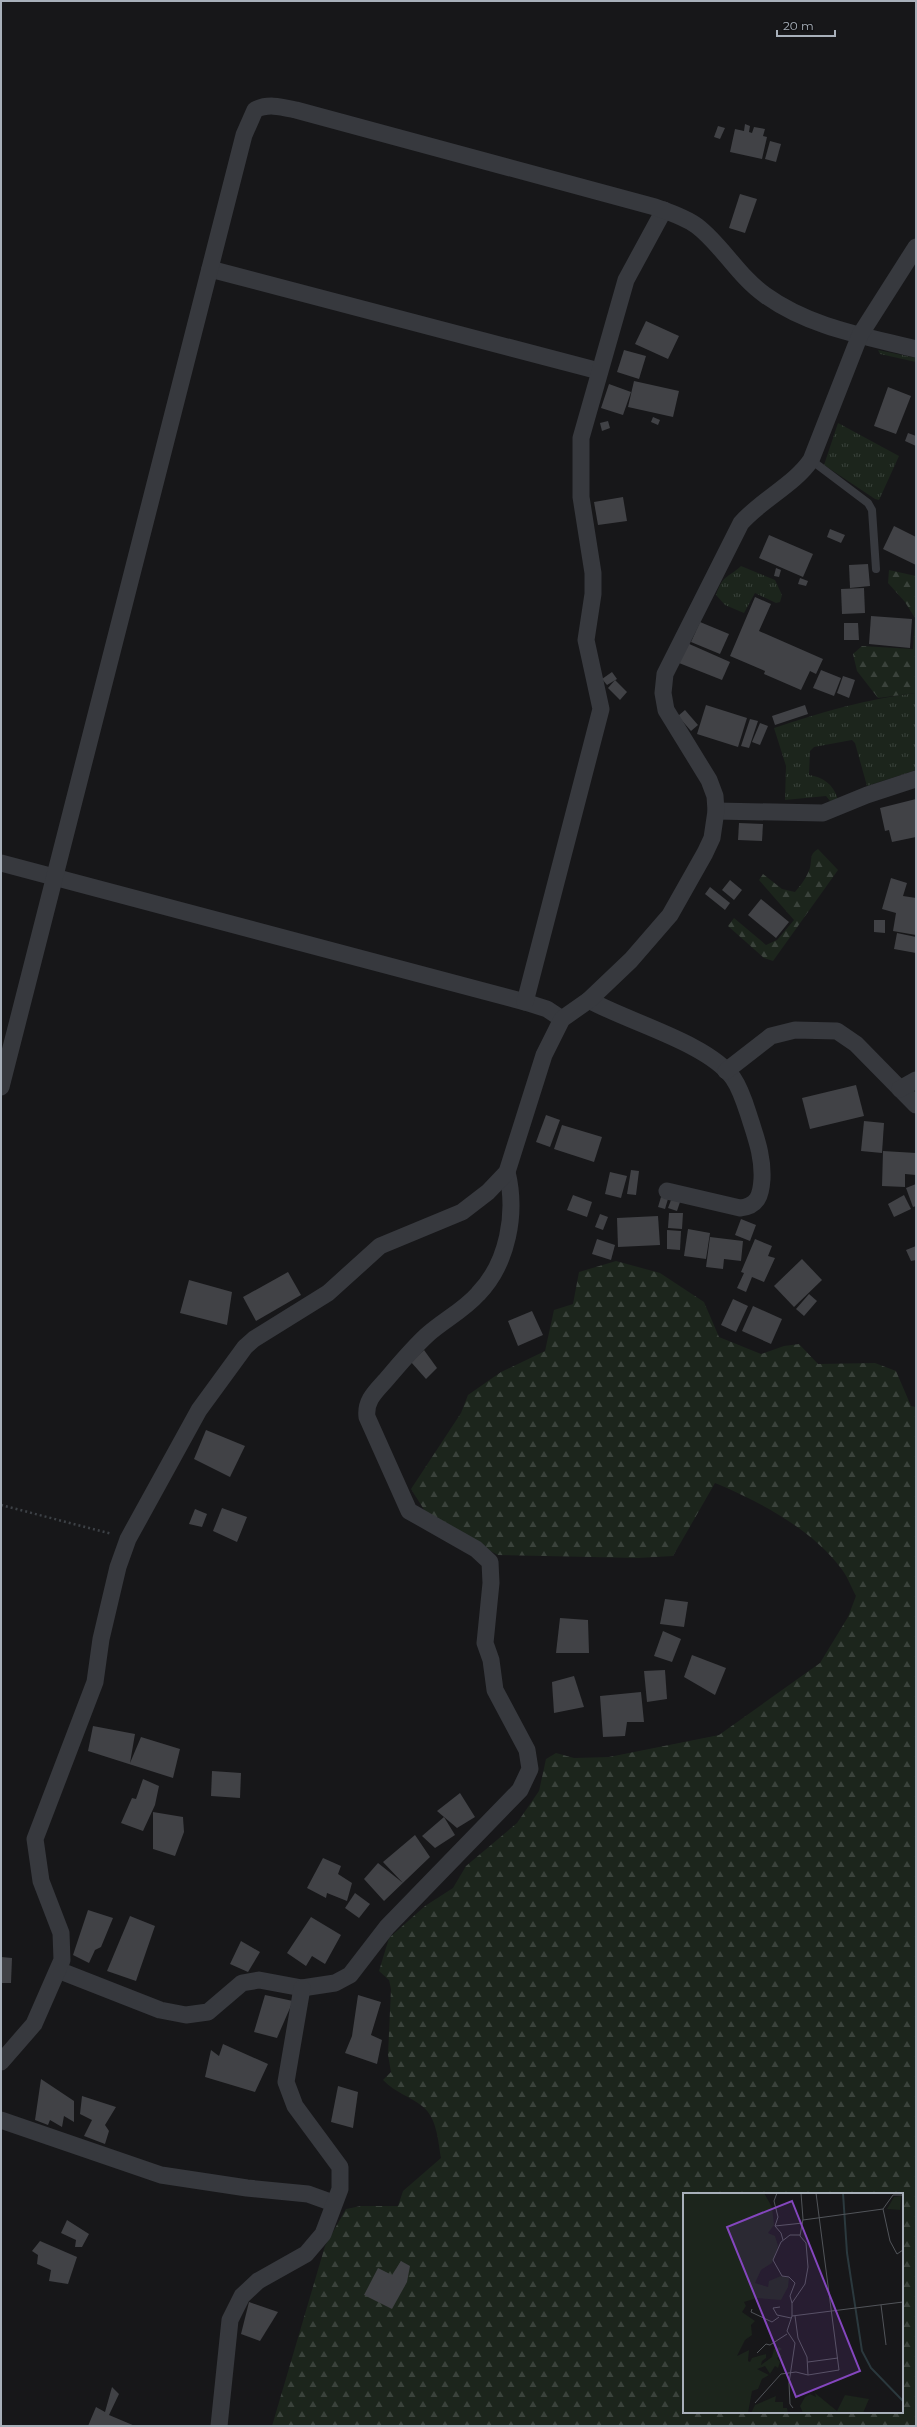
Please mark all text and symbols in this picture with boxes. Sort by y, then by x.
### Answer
scale bar [777,12,835,38]
text: 20 m [783,18,814,33]
inset map [683,2193,903,2413]

